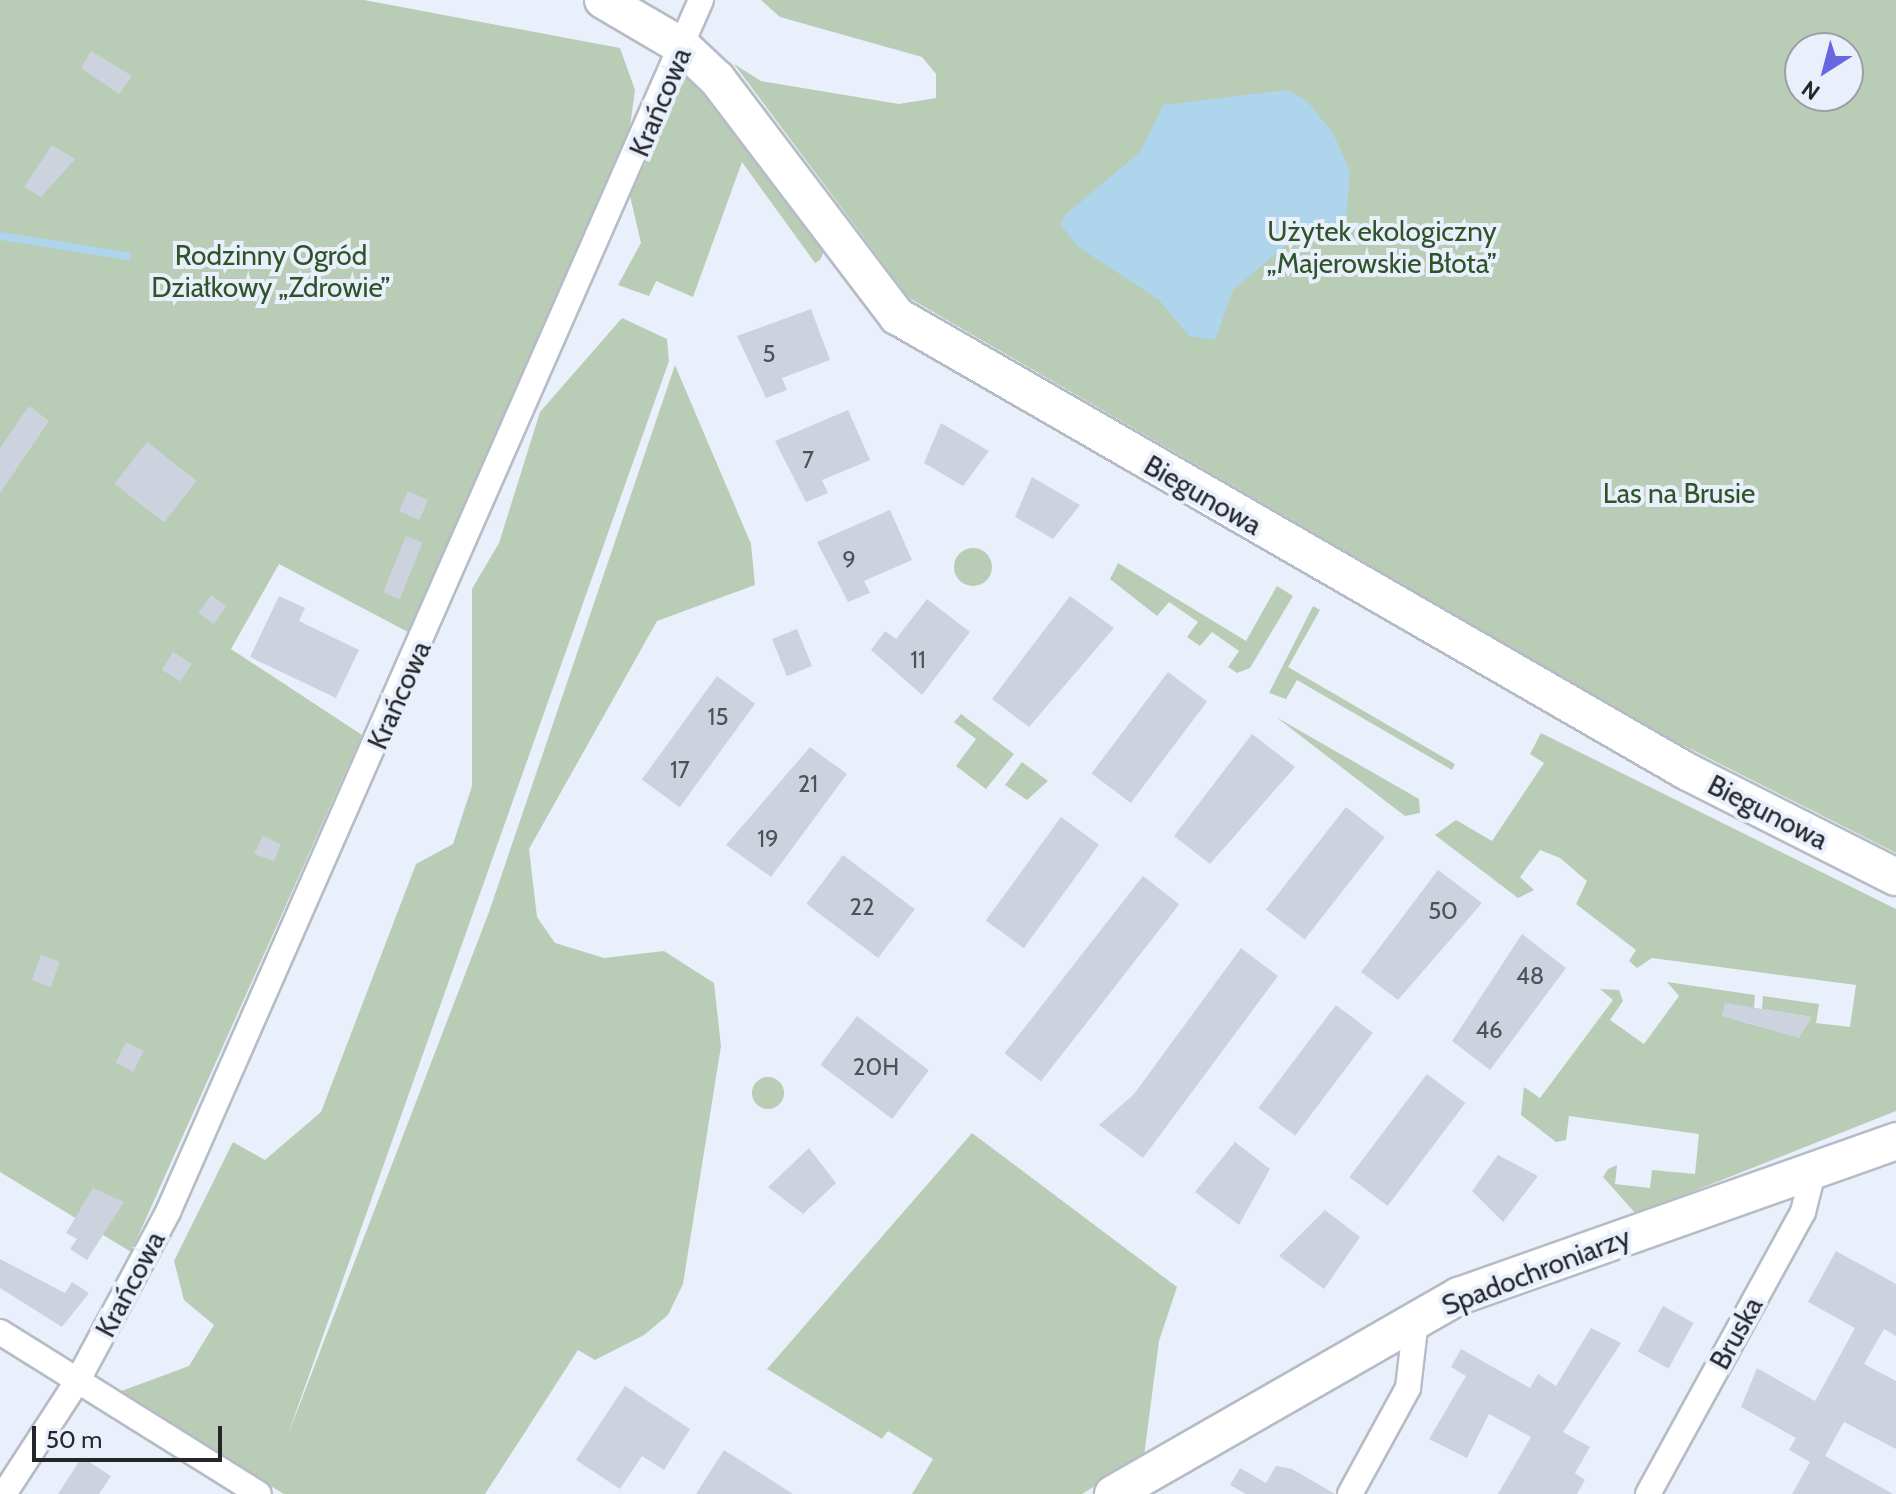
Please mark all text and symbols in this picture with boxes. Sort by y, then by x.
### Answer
north arrow [1784,32,1864,112]
street label: Krańcowa [622,43,698,161]
text: N [1797,75,1825,106]
park label: Użytek ekologiczny „Majerowskie Błota” [1267,214,1497,280]
park label: Rodzinny Ogród Działkowy „Zdrowie” [151,238,391,304]
house number: 5 [763,340,775,368]
house number: 7 [802,446,814,474]
street label: Biegunowa [1138,448,1268,542]
park label: Las na Brusie [1603,476,1755,510]
house number: 9 [842,546,856,574]
street label: Krańcowa [360,636,438,754]
house number: 11 [910,646,926,674]
house number: 15 [708,703,728,731]
house number: 17 [670,756,690,784]
street label: Biegunowa [1702,768,1834,856]
house number: 21 [798,770,818,798]
house number: 19 [757,825,779,853]
house number: 22 [849,893,875,921]
house number: 50 [1428,897,1458,925]
house number: 48 [1516,962,1544,990]
house number: 46 [1475,1016,1503,1044]
house number: 20H [853,1053,899,1081]
street label: Spadochroniarzy [1437,1220,1635,1322]
street label: Krańcowa [88,1225,172,1343]
street label: Bruska [1703,1291,1769,1375]
scale bar [36,1410,226,1460]
text: 50 m [46,1425,102,1454]

